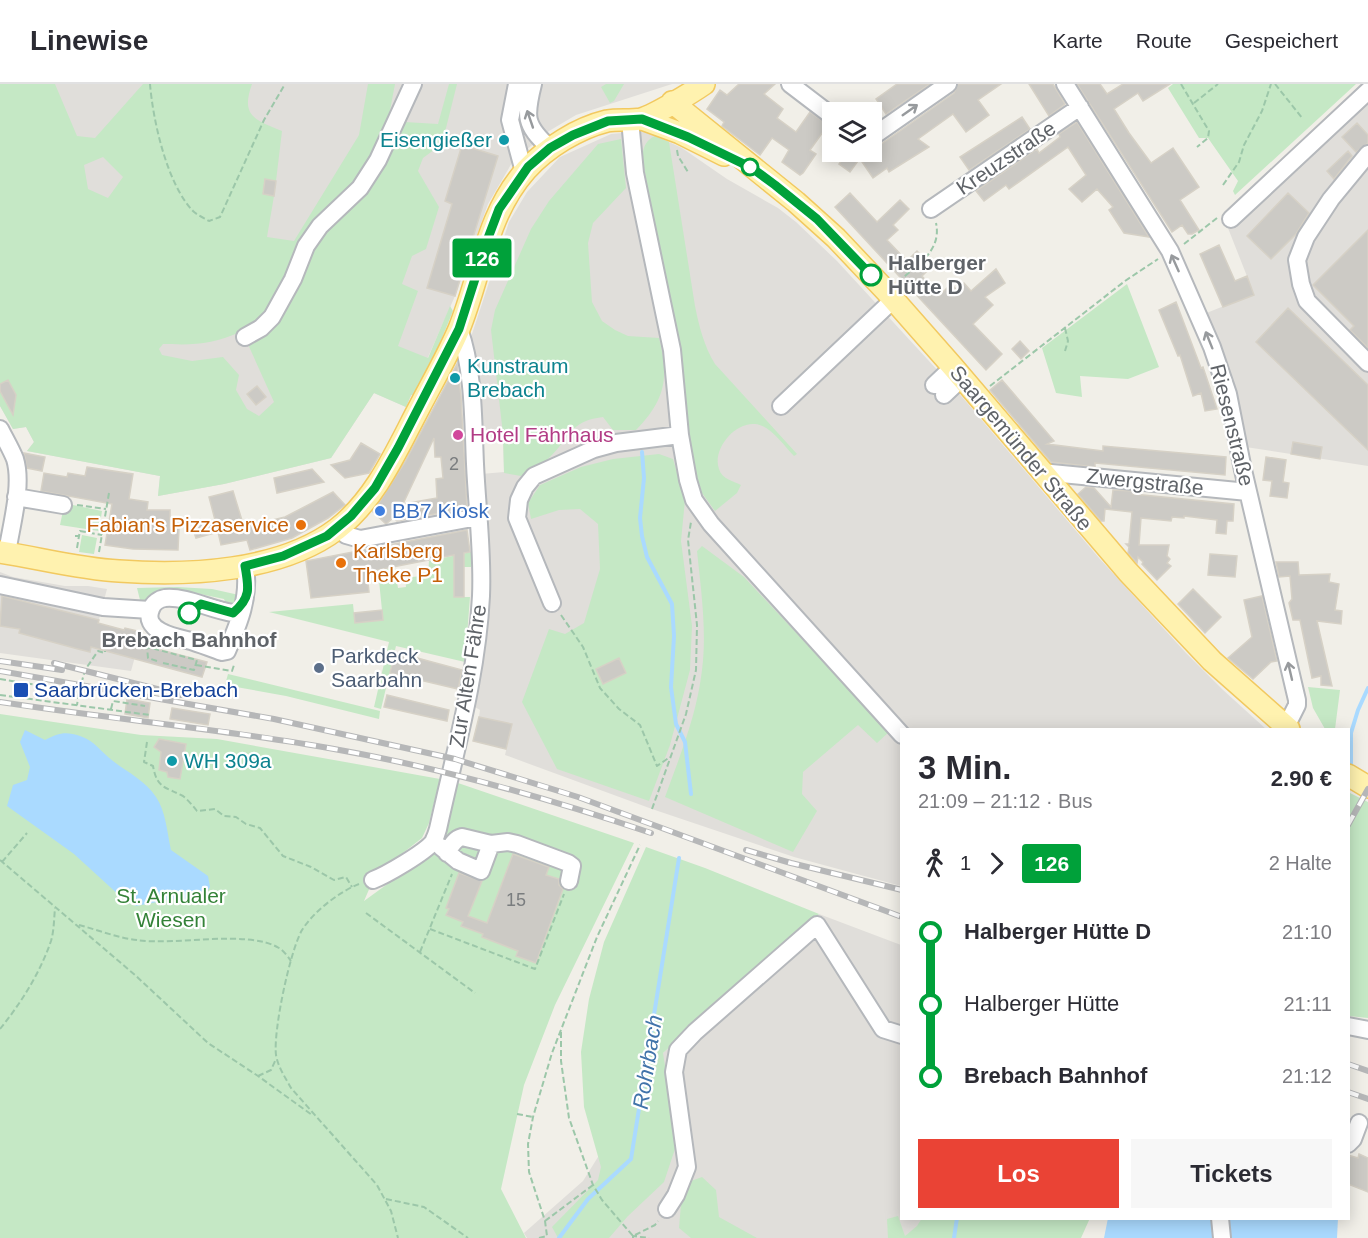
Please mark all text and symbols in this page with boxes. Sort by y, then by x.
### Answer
text: Linewise [30,25,148,56]
text: Karte [1053,29,1103,52]
text: Route [1136,29,1192,52]
text: Gespeichert [1225,29,1338,52]
map controls [822,102,882,162]
button: layers [822,102,882,162]
one-way arrow [901,104,917,116]
one-way arrow [524,110,535,129]
street label: Kreuzstraße [952,116,1060,199]
place label: Eisengießer [380,128,492,151]
marker: Eisengießer [497,133,511,147]
unlabelled marker [741,158,759,176]
line badge: 126 [448,238,516,278]
text: 126 [464,247,500,270]
place label: Halberger Hütte D [888,251,986,298]
one-way arrow [1169,254,1180,272]
marker: Halberger Hütte D [860,264,882,286]
one-way arrow [1203,331,1214,349]
place label: Kunstraum Brebach [467,354,569,401]
street label: Saargemünder Straße [946,361,1097,535]
street label: Riesenstraße [1206,362,1259,488]
marker: Kunstraum Brebach [448,371,462,385]
place label: Hotel Fährhaus [470,423,614,446]
marker: Hotel Fährhaus [451,428,465,442]
house number: 2 [449,454,459,474]
street label: Zwergstraße [1085,464,1205,499]
place label: BB7 Kiosk [392,499,489,522]
marker: BB7 Kiosk [373,504,387,518]
place label: Fabian's Pizzaservice [87,513,289,536]
marker: Fabian's Pizzaservice [294,518,308,532]
place label: Karlsberg Theke P1 [353,539,443,586]
marker: Karlsberg Theke P1 [334,556,348,570]
marker: Brebach Bahnhof [178,602,200,624]
street label: Zur Alten Fähre [445,603,490,749]
place label: Brebach Bahnhof [101,628,278,651]
place label: Parkdeck Saarbahn [331,644,422,691]
marker: Parkdeck Saarbahn [312,661,326,675]
one-way arrow [1284,662,1296,681]
place label: Saarbrücken-Brebach [34,678,238,701]
marker: Saarbrücken-Brebach [12,681,30,699]
place label: WH 309a [184,749,272,772]
text: 3 Min. [918,749,1012,786]
marker: WH 309a [165,754,179,768]
text: 2.90 € [1271,766,1332,791]
text: 21:09 – 21:12 · Bus [918,790,1093,812]
icon: walk [918,847,951,880]
icon: forward [980,847,1013,880]
text: 1 [960,852,971,874]
text: 126 [1034,852,1069,875]
text: 2 Halte [1269,852,1332,874]
park label: St. Arnualer Wiesen [116,884,226,931]
house number: 15 [506,890,526,910]
text: Halberger Hütte D [964,919,1151,944]
text: 21:10 [1282,921,1332,943]
text: Halberger Hütte [964,991,1119,1016]
text: 21:11 [1283,993,1332,1015]
water label: Rohrbach [628,1013,667,1111]
text: Brebach Bahnhof [964,1063,1147,1088]
text: 21:12 [1282,1065,1332,1087]
button: Los [918,1139,1119,1208]
button: Tickets [1131,1139,1332,1208]

